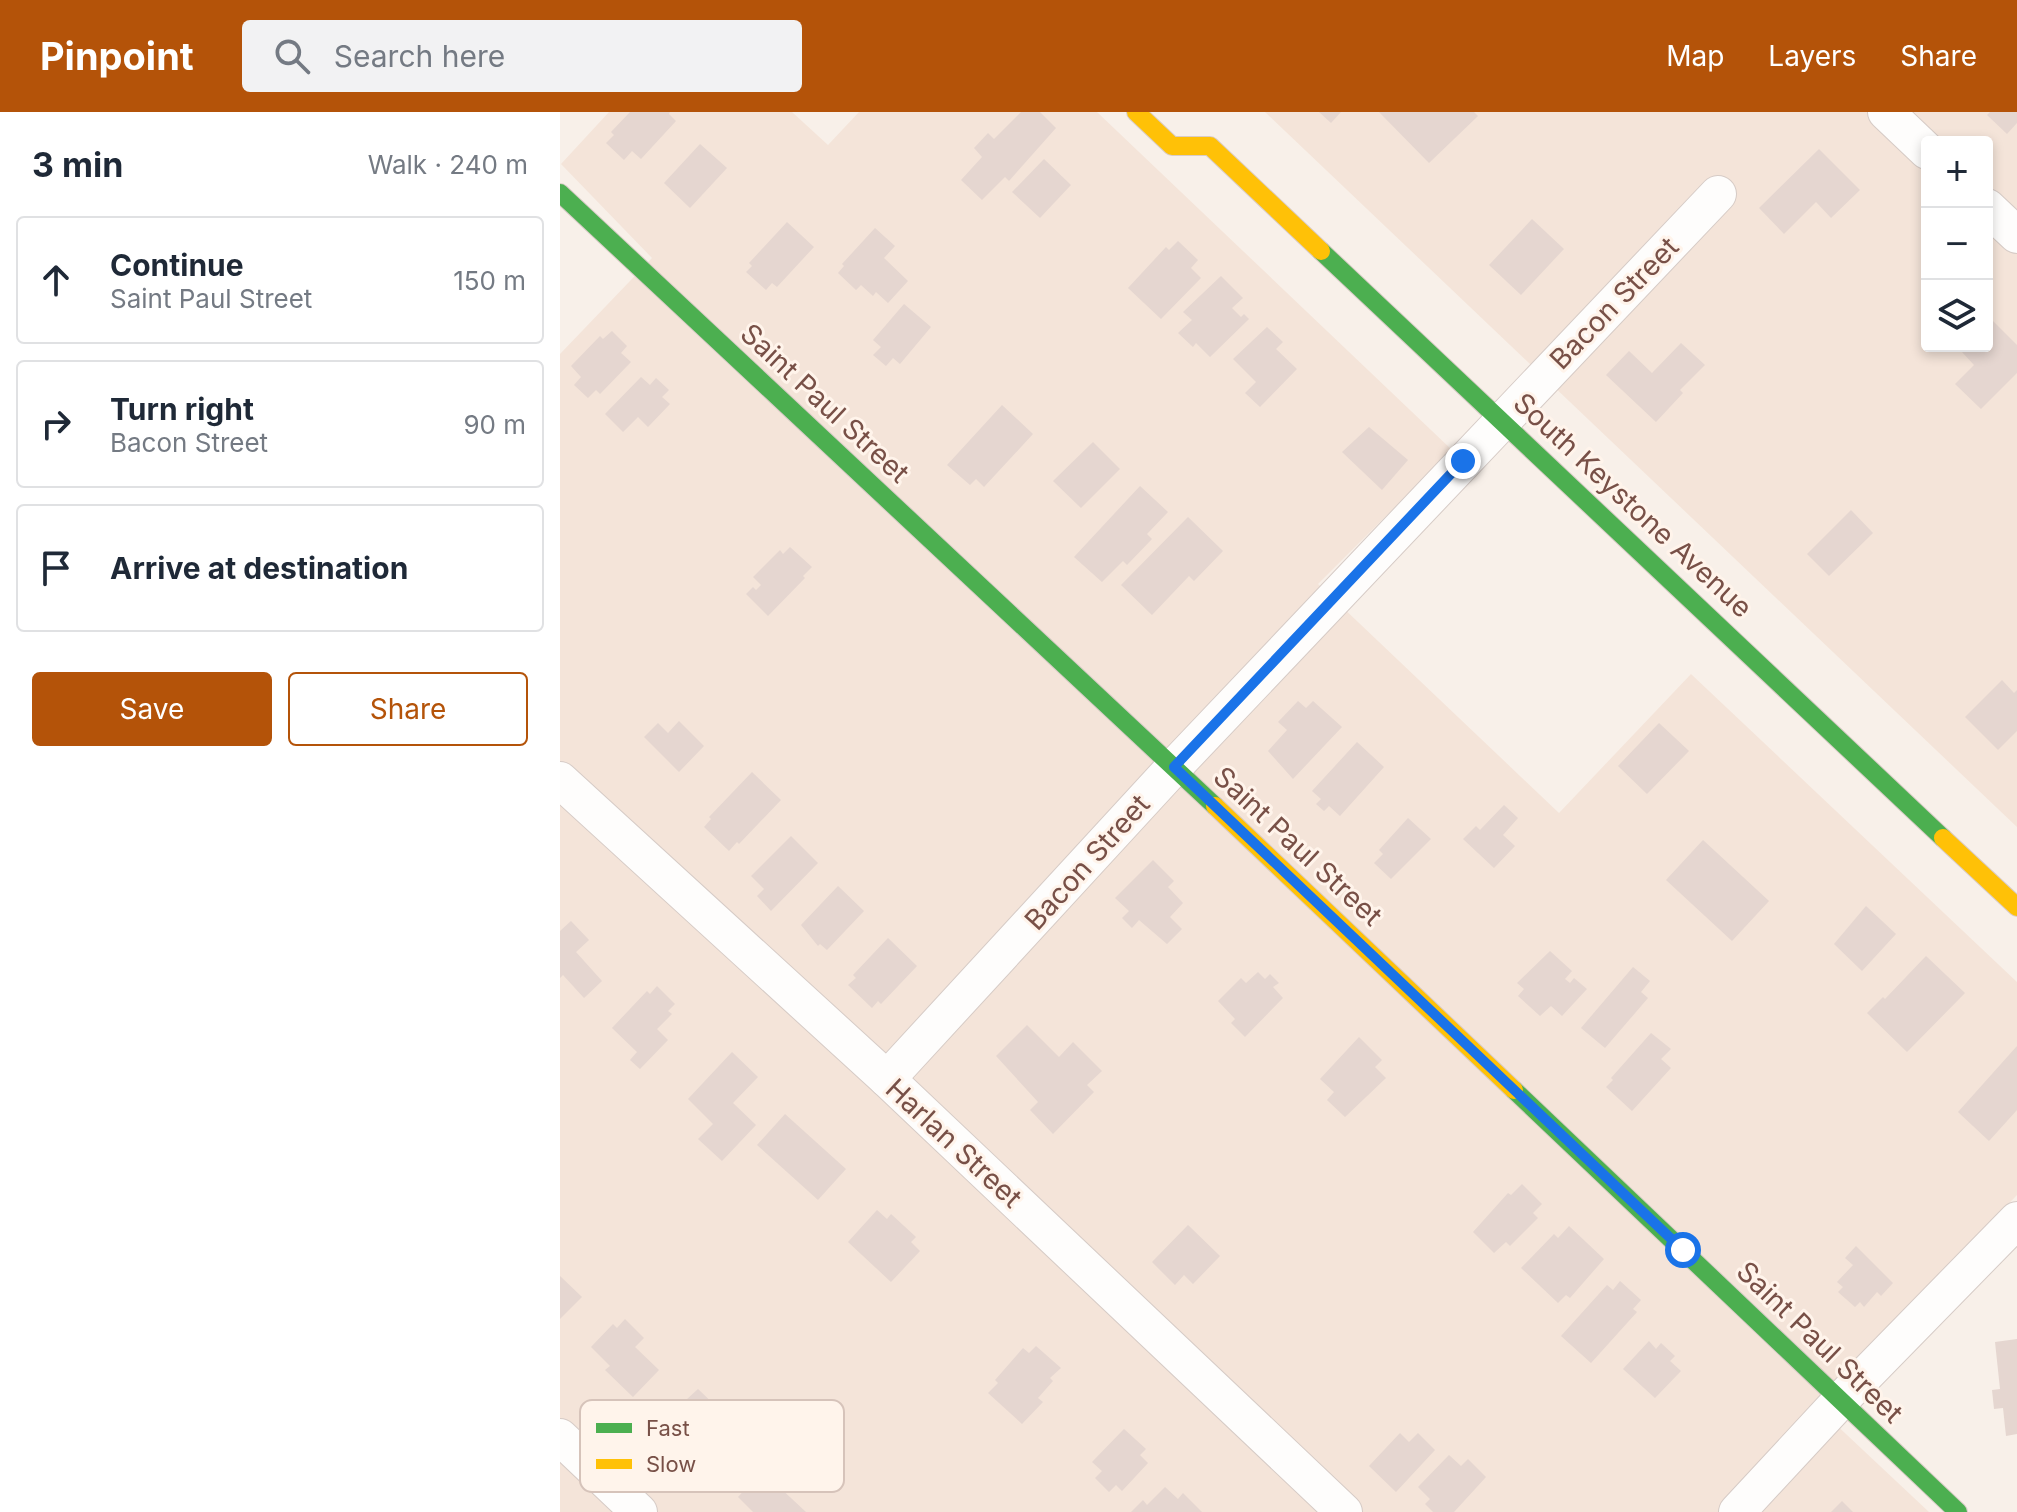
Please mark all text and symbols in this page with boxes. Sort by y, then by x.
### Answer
search box [242,20,802,92]
text: Pinpoint [40,33,194,79]
icon: search [270,34,314,78]
text: Search here [334,38,505,74]
text: Map [1666,39,1724,73]
text: Layers [1768,39,1856,73]
text: Share [1900,39,1977,73]
map controls [1921,136,1993,352]
button: + [1921,136,1993,208]
text: 3 min [32,144,123,185]
text: Walk · 240 m [368,149,528,180]
button: − [1921,208,1993,280]
street label: Bacon Street [1543,230,1685,376]
text: Continue [110,247,244,283]
icon: ahead [34,258,78,302]
text: 150 m [453,265,526,296]
button: layers [1921,280,1993,352]
text: Saint Paul Street [110,283,312,314]
street label: Saint Paul Street [734,316,916,490]
street label: South Keystone Avenue [1507,386,1759,624]
text: Turn right [110,391,254,427]
icon: right [34,402,78,446]
text: 90 m [463,409,526,440]
text: Bacon Street [110,427,268,458]
route end [1445,443,1481,479]
icon: arrive [34,546,78,590]
text: Arrive at destination [110,550,408,586]
button: Save [32,672,272,746]
button: Share [288,672,528,746]
street label: Saint Paul Street [1207,759,1389,933]
street label: Bacon Street [1017,787,1157,937]
street label: Harlan Street [879,1071,1029,1215]
route start [1665,1232,1701,1268]
street label: Saint Paul Street [1730,1254,1910,1430]
legend [580,1400,844,1492]
text: Fast [646,1415,690,1441]
text: Slow [646,1451,696,1477]

